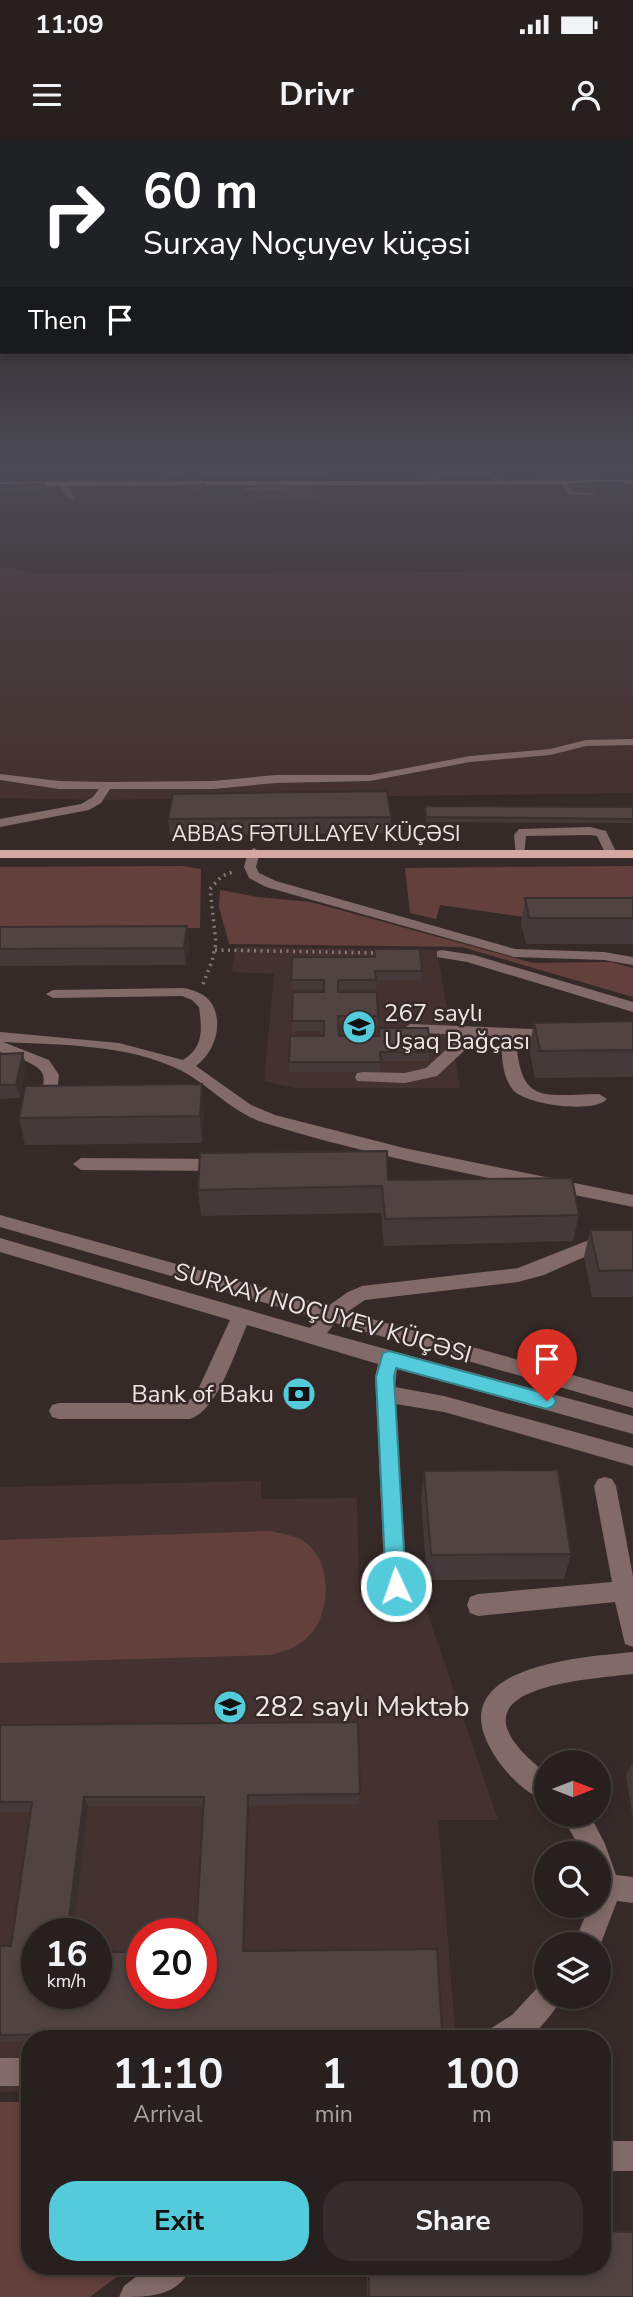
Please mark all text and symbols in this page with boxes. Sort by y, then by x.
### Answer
text: 11:09 [35,7,104,42]
text: Drivr [279,73,354,116]
icon: menu [28,76,66,114]
icon: person [567,76,605,114]
text: 60 m [143,158,258,225]
icon: right [28,168,119,259]
text: Surxay Noçuyev küçəsi [143,222,471,265]
icon: arrive [101,301,139,339]
text: Then [28,303,87,338]
street label: ABBAS FƏTULLAYEV KÜÇƏSI [172,820,460,848]
place label: 267 saylı Uşaq Bağçası [384,997,530,1057]
school or university icon: 267 saylı Uşaq Bağçası [340,1008,378,1046]
street label: SURXAY NOÇUYEV KÜÇƏSI [171,1255,475,1371]
pin [517,1329,577,1401]
icon: arrive [528,1340,566,1378]
bank icon: Bank of Baku [280,1375,318,1413]
place label: Bank of Baku [131,1378,274,1410]
position arrow [359,1549,433,1623]
school or university icon: 282 saylı Məktəb [211,1688,249,1726]
place label: 282 saylı Məktəb [254,1688,470,1726]
north arrow [534,1750,611,1827]
map controls [534,1750,611,2009]
button: search [534,1841,611,1918]
speed limit sign: 20 [126,1918,217,2009]
text: 16 [45,1931,88,1978]
button: layers [534,1932,611,2009]
text: km/h [47,1969,86,1993]
text: 11:10 [112,2046,223,2103]
text: 1 [321,2046,346,2103]
text: 100 [444,2046,520,2103]
text: Arrival [133,2099,202,2130]
text: min [315,2099,353,2130]
text: m [472,2099,492,2130]
button: Exit [49,2181,309,2261]
button: Share [323,2181,583,2261]

